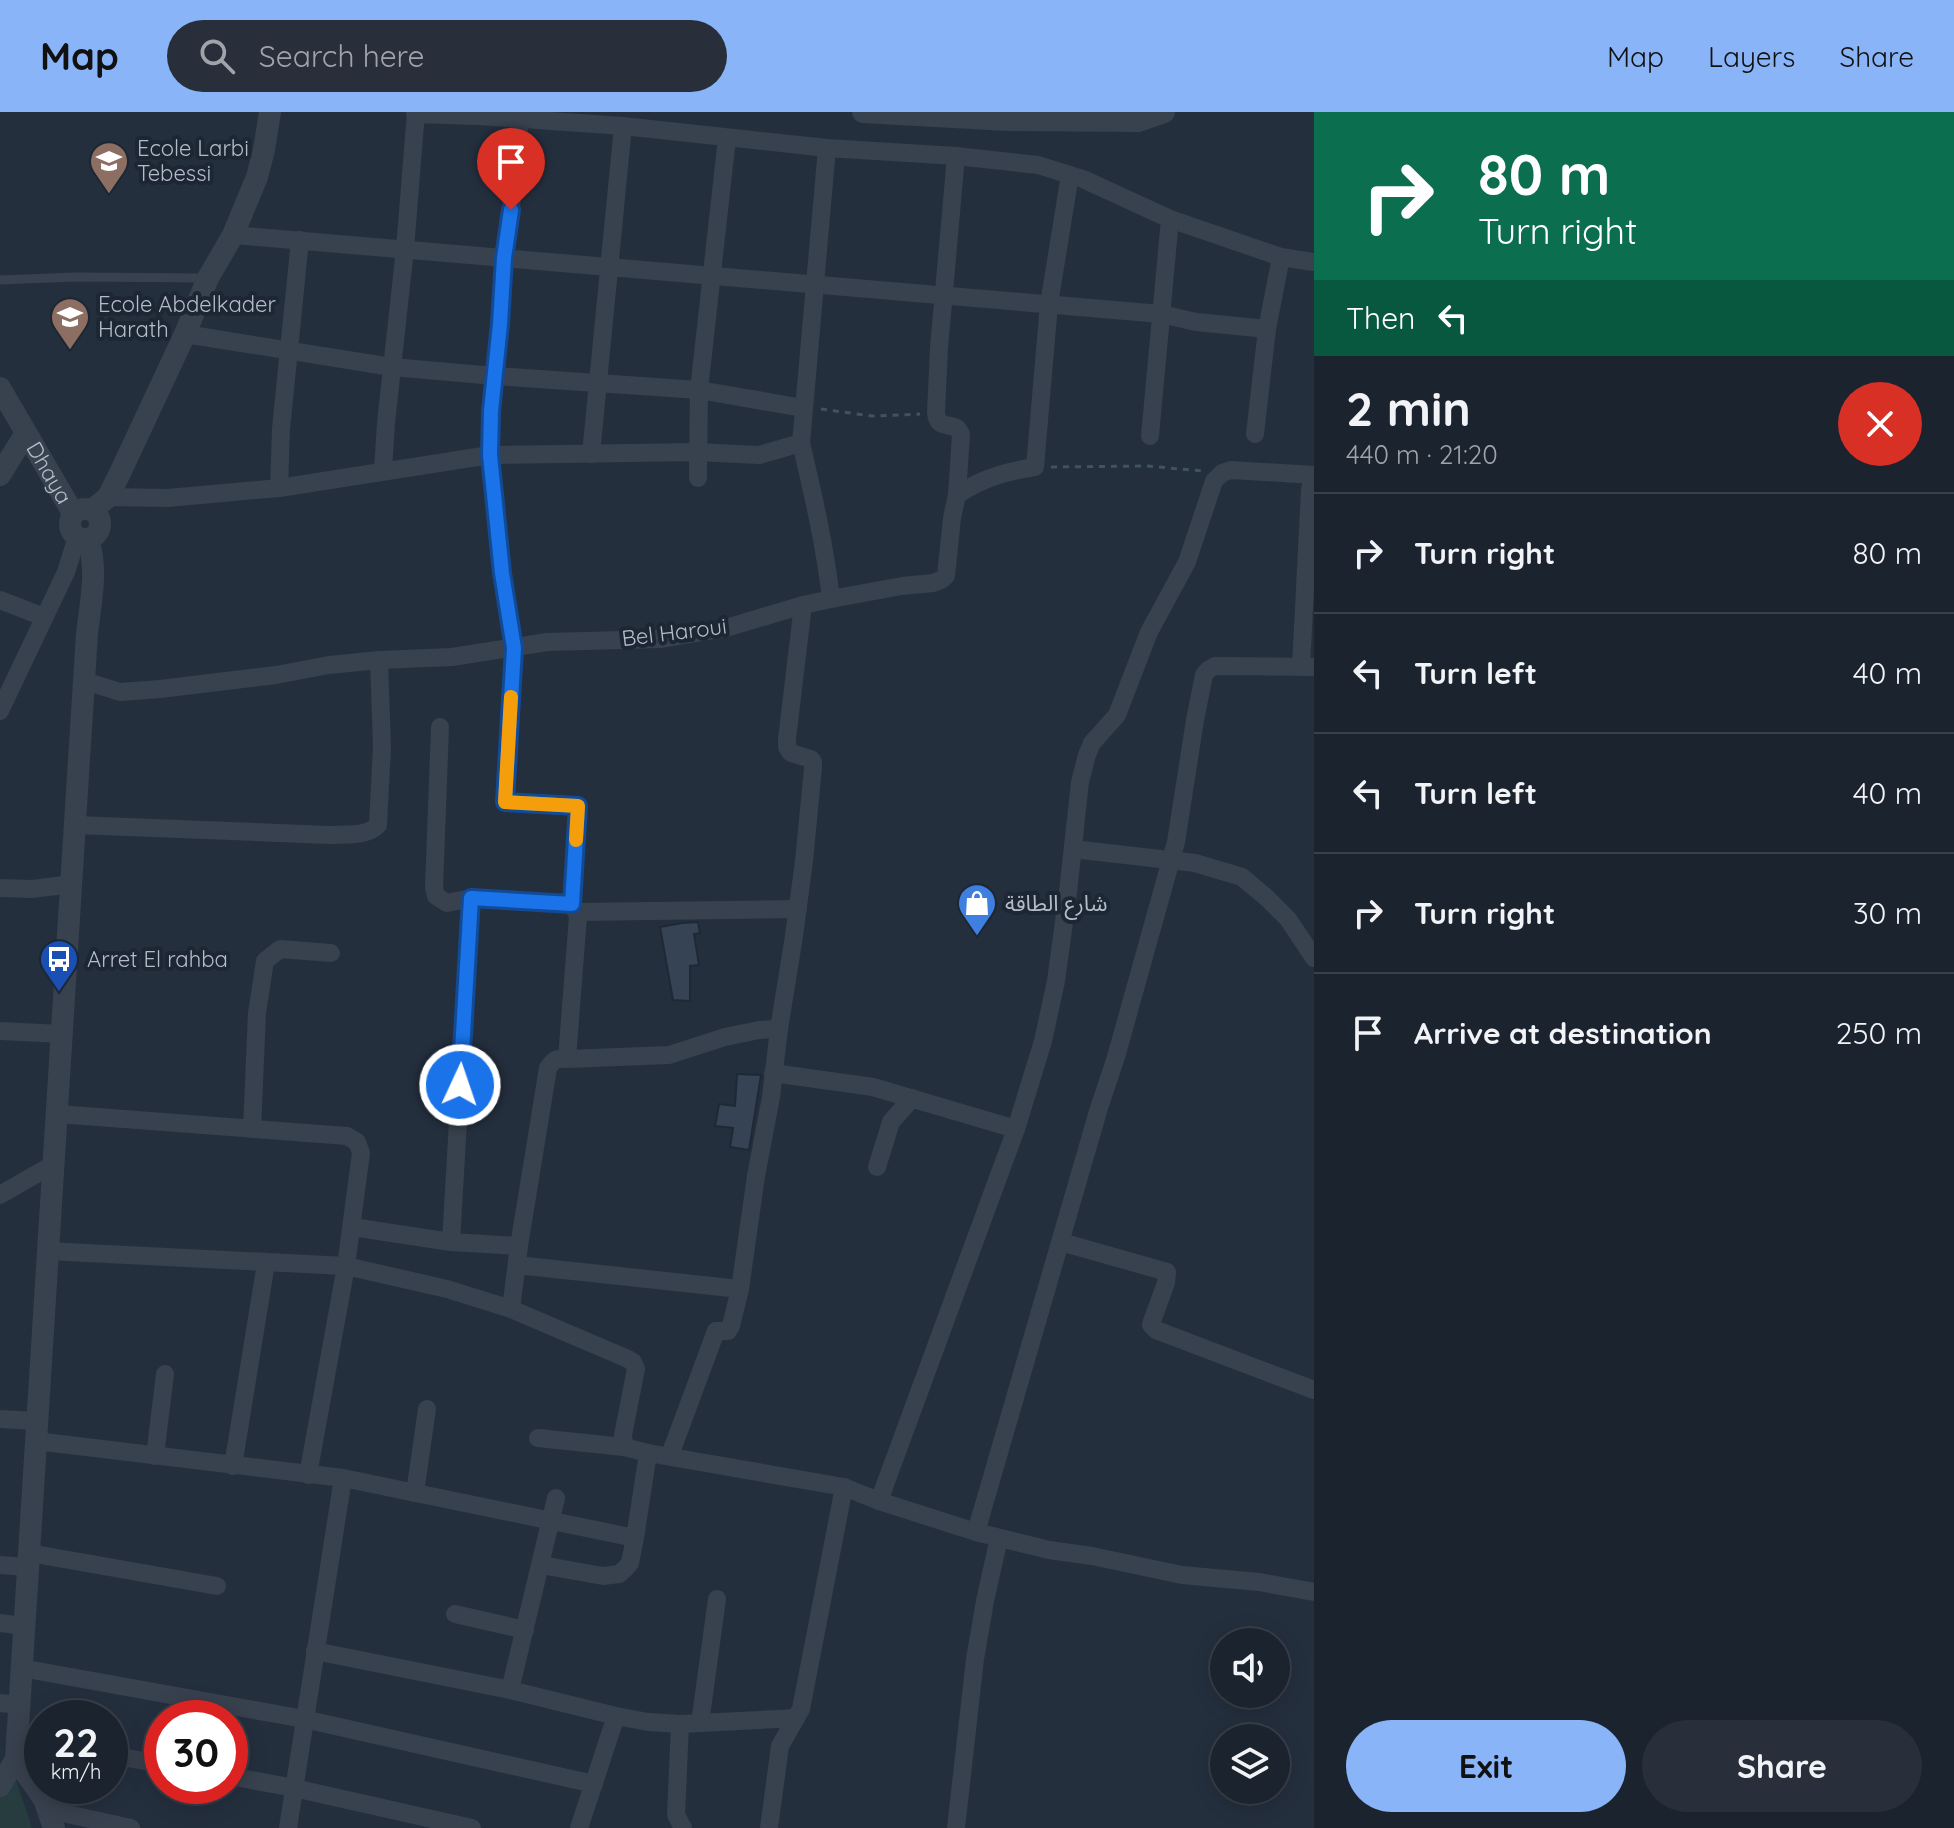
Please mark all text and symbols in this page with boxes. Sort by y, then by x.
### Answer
search box [167,20,727,92]
text: Map [40,32,119,80]
icon: search [195,34,239,78]
text: Search here [259,37,424,75]
text: Map [1607,39,1664,74]
text: Layers [1708,39,1795,74]
text: Share [1839,39,1914,74]
pin [477,128,545,210]
place label: Ecole Larbi Tebessi [137,134,249,187]
text: 80 m [1478,139,1610,209]
school or university icon: Ecole Larbi Tebessi [88,140,130,195]
icon: arrive [489,140,533,184]
icon: right [1346,144,1450,248]
text: Turn right [1478,208,1637,253]
place label: Ecole Abdelkader Harath [98,290,277,343]
school or university icon: Ecole Abdelkader Harath [49,296,91,351]
icon: left [1431,296,1475,340]
text: Then [1346,299,1415,337]
text: 2 min [1346,378,1471,438]
button: close [1838,382,1922,466]
street label: Dhaya [20,436,79,509]
text: 440 m · 21:20 [1346,438,1498,471]
icon: right [1346,531,1390,575]
text: Turn right [1414,534,1555,572]
text: 80 m [1852,534,1922,572]
street label: Bel Haroui [620,612,728,652]
icon: left [1346,651,1390,695]
text: Turn left [1414,654,1537,692]
text: 40 m [1853,654,1922,692]
icon: left [1346,771,1390,815]
text: Turn left [1414,774,1537,812]
text: 40 m [1853,774,1922,812]
shop icon: شارع الطاقة [956,882,998,937]
place label: شارع الطاقة [1005,889,1107,920]
icon: right [1346,891,1390,935]
text: Turn right [1414,894,1555,932]
text: 30 m [1853,894,1922,932]
bus stop icon: Arret El rahba [38,938,80,993]
place label: Arret El rahba [87,945,228,973]
icon: arrive [1346,1011,1390,1055]
text: Arrive at destination [1414,1014,1712,1052]
text: 250 m [1836,1014,1922,1052]
position arrow [418,1043,502,1127]
map controls [1210,1628,1290,1804]
button: sound [1210,1628,1290,1708]
speed limit sign: 30 [144,1700,248,1804]
text: 22 [53,1717,99,1767]
button: Exit [1346,1720,1626,1812]
button: Share [1642,1720,1922,1812]
button: layers [1210,1724,1290,1804]
text: km/h [51,1759,101,1784]

